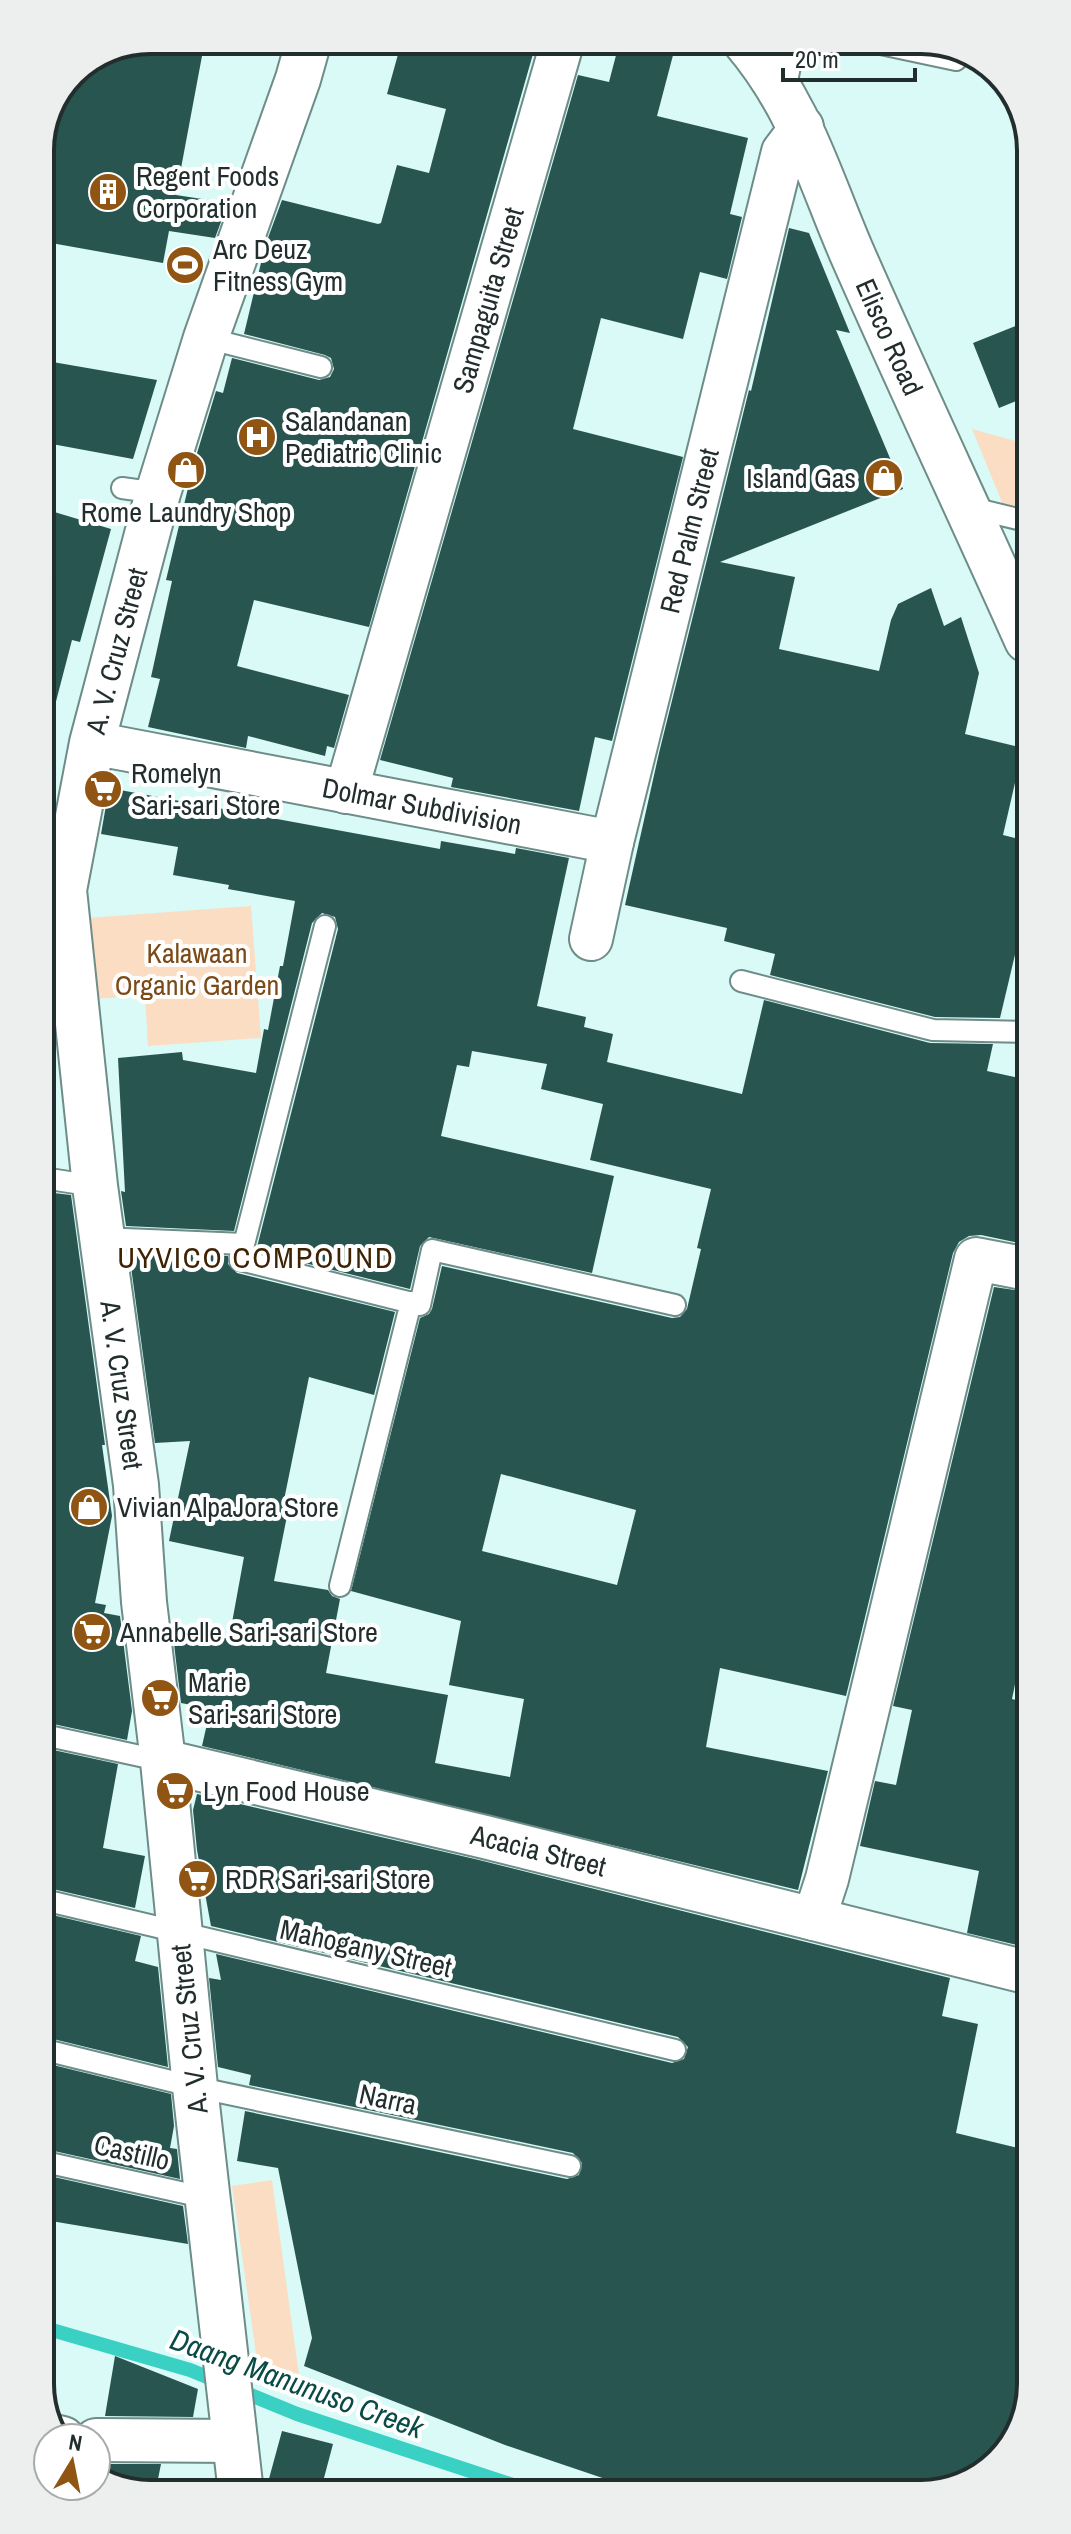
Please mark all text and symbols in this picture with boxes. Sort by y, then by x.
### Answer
scale bar [783,32,915,82]
text: 20 m [795,43,839,75]
place label: Regent Foods Corporation [136,157,279,227]
building icon: Regent Foods Corporation [87,171,129,213]
street label: Sampaguita Street [443,203,533,397]
place label: Arc Deuz Fitness Gym [212,230,343,300]
sports icon: Arc Deuz Fitness Gym [164,244,206,286]
street label: Elisco Road [847,273,932,401]
place label: Salandanan Pediatric Clinic [285,402,442,472]
hospital icon: Salandanan Pediatric Clinic [236,416,278,458]
street label: Red Palm Street [650,444,728,617]
shop icon: Rome Laundry Shop [165,449,207,491]
shop icon: Island Gas [863,457,905,499]
place label: Island Gas [746,459,856,497]
place label: Rome Laundry Shop [81,493,291,531]
street label: A. V. Cruz Street [76,564,156,739]
place label: Romelyn Sari-sari Store [131,754,280,824]
supermarket icon: Romelyn Sari-sari Store [82,768,124,810]
street label: Dolmar Subdivision [319,768,525,843]
park label: Kalawaan Organic Garden [115,934,279,1004]
district label: UYVICO COMPOUND [117,1237,395,1277]
street label: A. V. Cruz Street [91,1297,153,1472]
shop icon: Vivian AlpaJora Store [68,1486,110,1528]
place label: Vivian AlpaJora Store [117,1488,339,1526]
supermarket icon: Annabelle Sari-sari Store [71,1611,113,1653]
place label: Annabelle Sari-sari Store [119,1613,378,1651]
place label: Marie Sari-sari Store [188,1663,337,1733]
supermarket icon: Marie Sari-sari Store [139,1677,181,1719]
supermarket icon: Lyn Food House [154,1770,196,1812]
place label: Lyn Food House [203,1772,370,1810]
street label: Acacia Street [466,1815,610,1885]
supermarket icon: RDR Sari-sari Store [176,1858,218,1900]
place label: RDR Sari-sari Store [225,1860,430,1898]
street label: Mahogany Street [277,1910,455,1986]
street label: A. V. Cruz Street [161,1942,217,2117]
street label: Narra [356,2074,420,2124]
street label: Castillo [90,2125,174,2179]
water label: Daang Manunuso Creek [165,2319,431,2448]
north arrow [32,2422,112,2502]
text: N [66,2426,84,2458]

